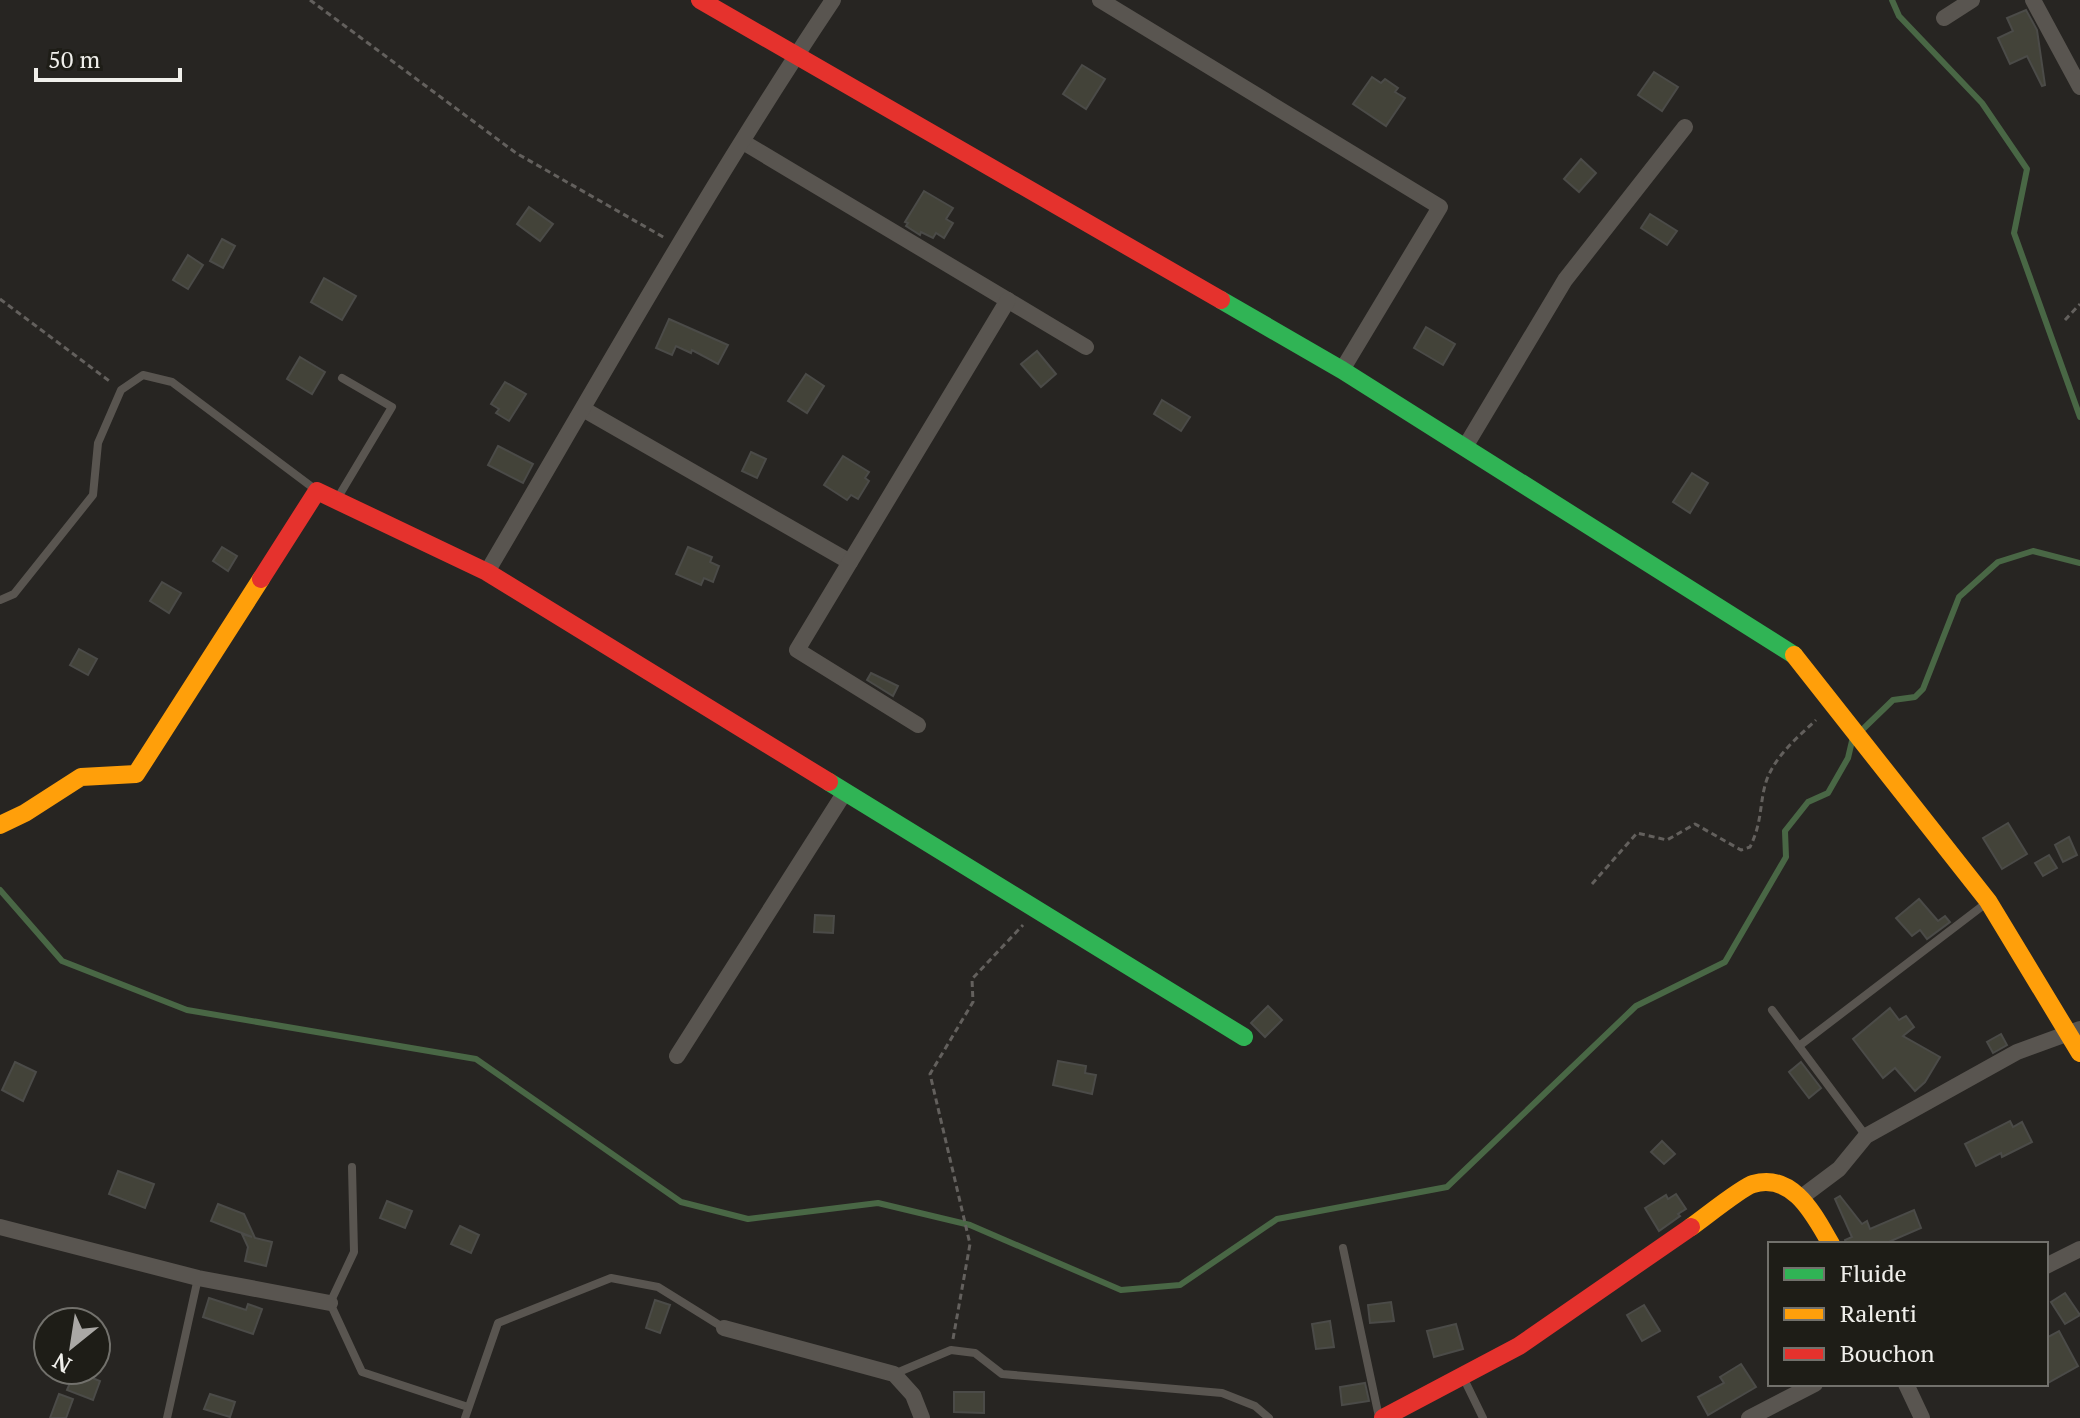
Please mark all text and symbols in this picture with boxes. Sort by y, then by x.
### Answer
scale bar [36,32,180,82]
text: 50 m [48,43,100,75]
legend [1768,1242,2048,1386]
text: Fluide [1840,1257,1907,1289]
text: Ralenti [1840,1297,1917,1329]
north arrow [32,1306,112,1386]
text: Bouchon [1840,1337,1935,1369]
text: N [47,1347,76,1380]

